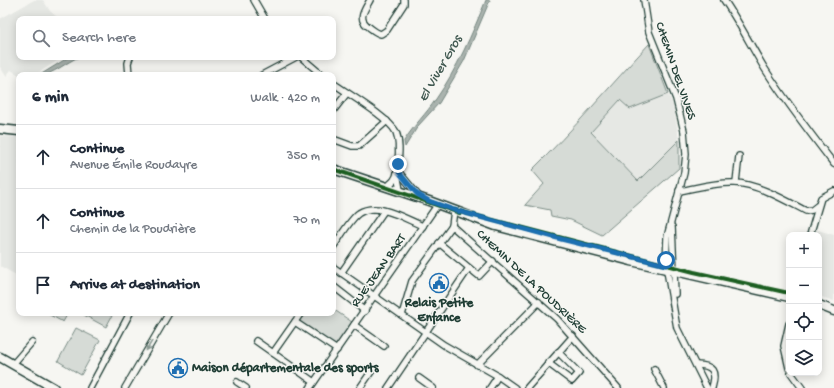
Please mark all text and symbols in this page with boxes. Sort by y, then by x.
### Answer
search box [16,16,336,60]
street label: CHEMIN DEL VIVES [651,20,699,123]
icon: search [30,27,52,49]
text: Search here [62,29,136,47]
water label: El Viver Gros [415,31,468,105]
text: 6 min [32,88,68,108]
text: Walk · 420 m [251,91,320,106]
text: Continue [70,140,124,158]
icon: ahead [32,146,54,168]
text: 350 m [287,149,320,164]
route end [389,155,407,173]
text: Avenue Émile Roudayre [70,158,197,173]
text: Continue [70,204,124,222]
icon: ahead [32,210,54,232]
text: 70 m [294,213,320,228]
text: Chemin de la Poudrière [70,222,196,237]
street label: CHEMIN DE LA POUDRIÈRE [473,226,591,338]
street label: RUE JEAN BART [348,231,410,310]
map controls [786,232,822,376]
button: + [786,232,822,268]
route start [657,251,675,269]
button: − [786,268,822,304]
public building icon: Relais Petite Enfance [428,272,450,294]
icon: arrive [32,274,54,296]
text: Arrive at destination [70,276,200,294]
place label: Relais Petite Enfance [404,296,474,326]
button: locate [786,304,822,340]
button: layers [786,340,822,376]
one-way arrow [146,341,153,352]
public building icon: Maison départementale des sports [167,357,189,379]
place label: Maison départementale des sports [192,361,380,377]

